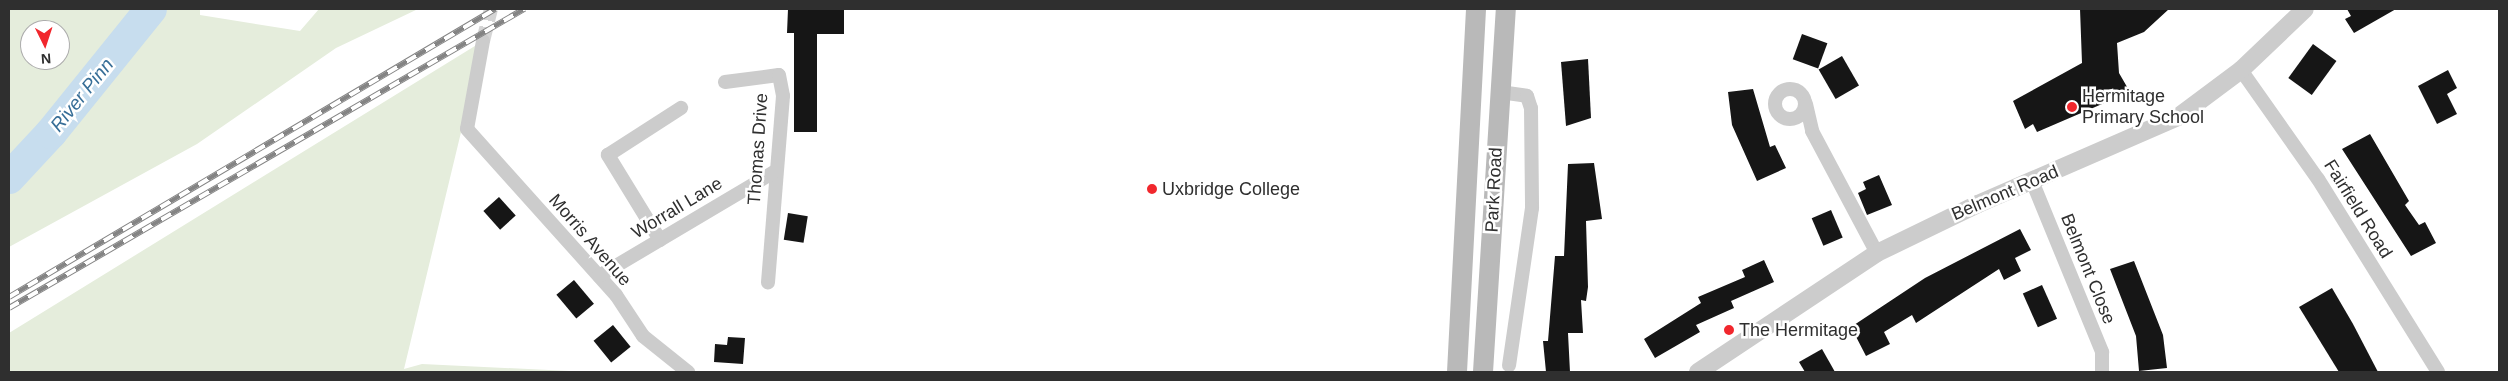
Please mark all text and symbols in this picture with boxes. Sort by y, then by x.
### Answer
north arrow [20,20,70,70]
text: N [40,51,52,67]
water label: River Pinn [46,54,118,136]
place label: Hermitage Primary School [2082,86,2204,128]
street label: Thomas Drive [743,92,773,206]
marker: Hermitage Primary School [2066,101,2078,113]
street label: Park Road [1481,147,1507,233]
street label: Fairfield Road [2319,156,2397,262]
street label: Belmont Road [1948,161,2062,225]
street label: Worrall Lane [628,173,726,243]
place label: Uxbridge College [1162,178,1300,200]
marker: Uxbridge College [1146,183,1158,195]
street label: Morris Avenue [544,189,636,291]
street label: Belmont Close [2056,211,2120,327]
place label: The Hermitage [1739,319,1858,341]
marker: The Hermitage [1723,324,1735,336]

